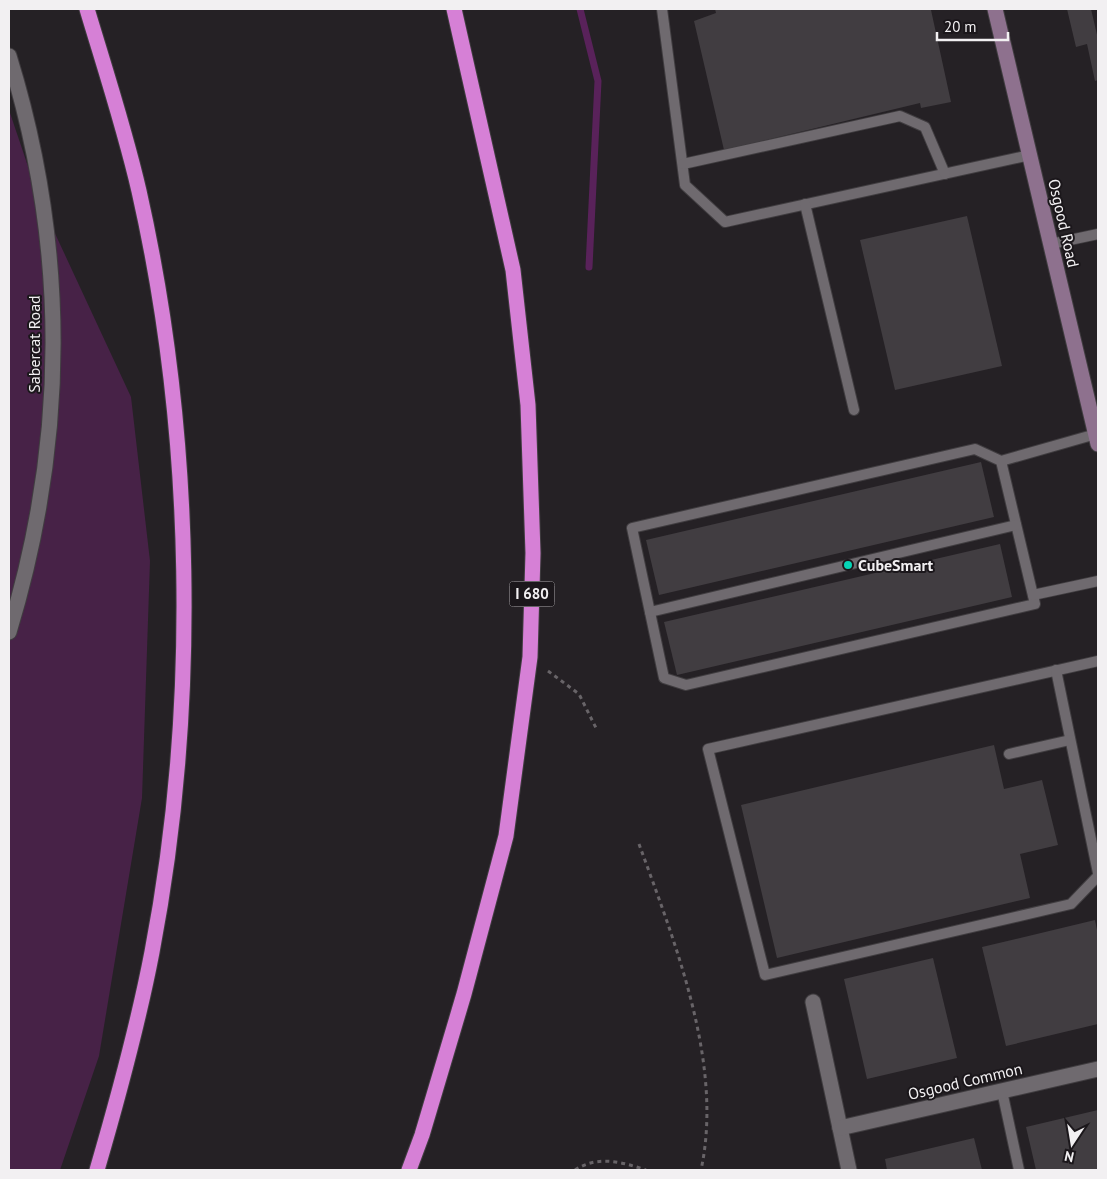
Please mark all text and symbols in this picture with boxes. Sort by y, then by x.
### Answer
scale bar [937,10,1008,42]
text: 20 m [944,17,977,36]
street label: Osgood Road [1044,177,1084,269]
street label: Sabercat Road [24,295,44,393]
place label: CubeSmart [858,555,933,575]
marker: CubeSmart [842,559,854,571]
road number: I 680 [510,582,554,606]
street label: Osgood Common [906,1058,1024,1104]
north arrow [1047,1119,1097,1169]
text: N [1063,1147,1076,1166]

